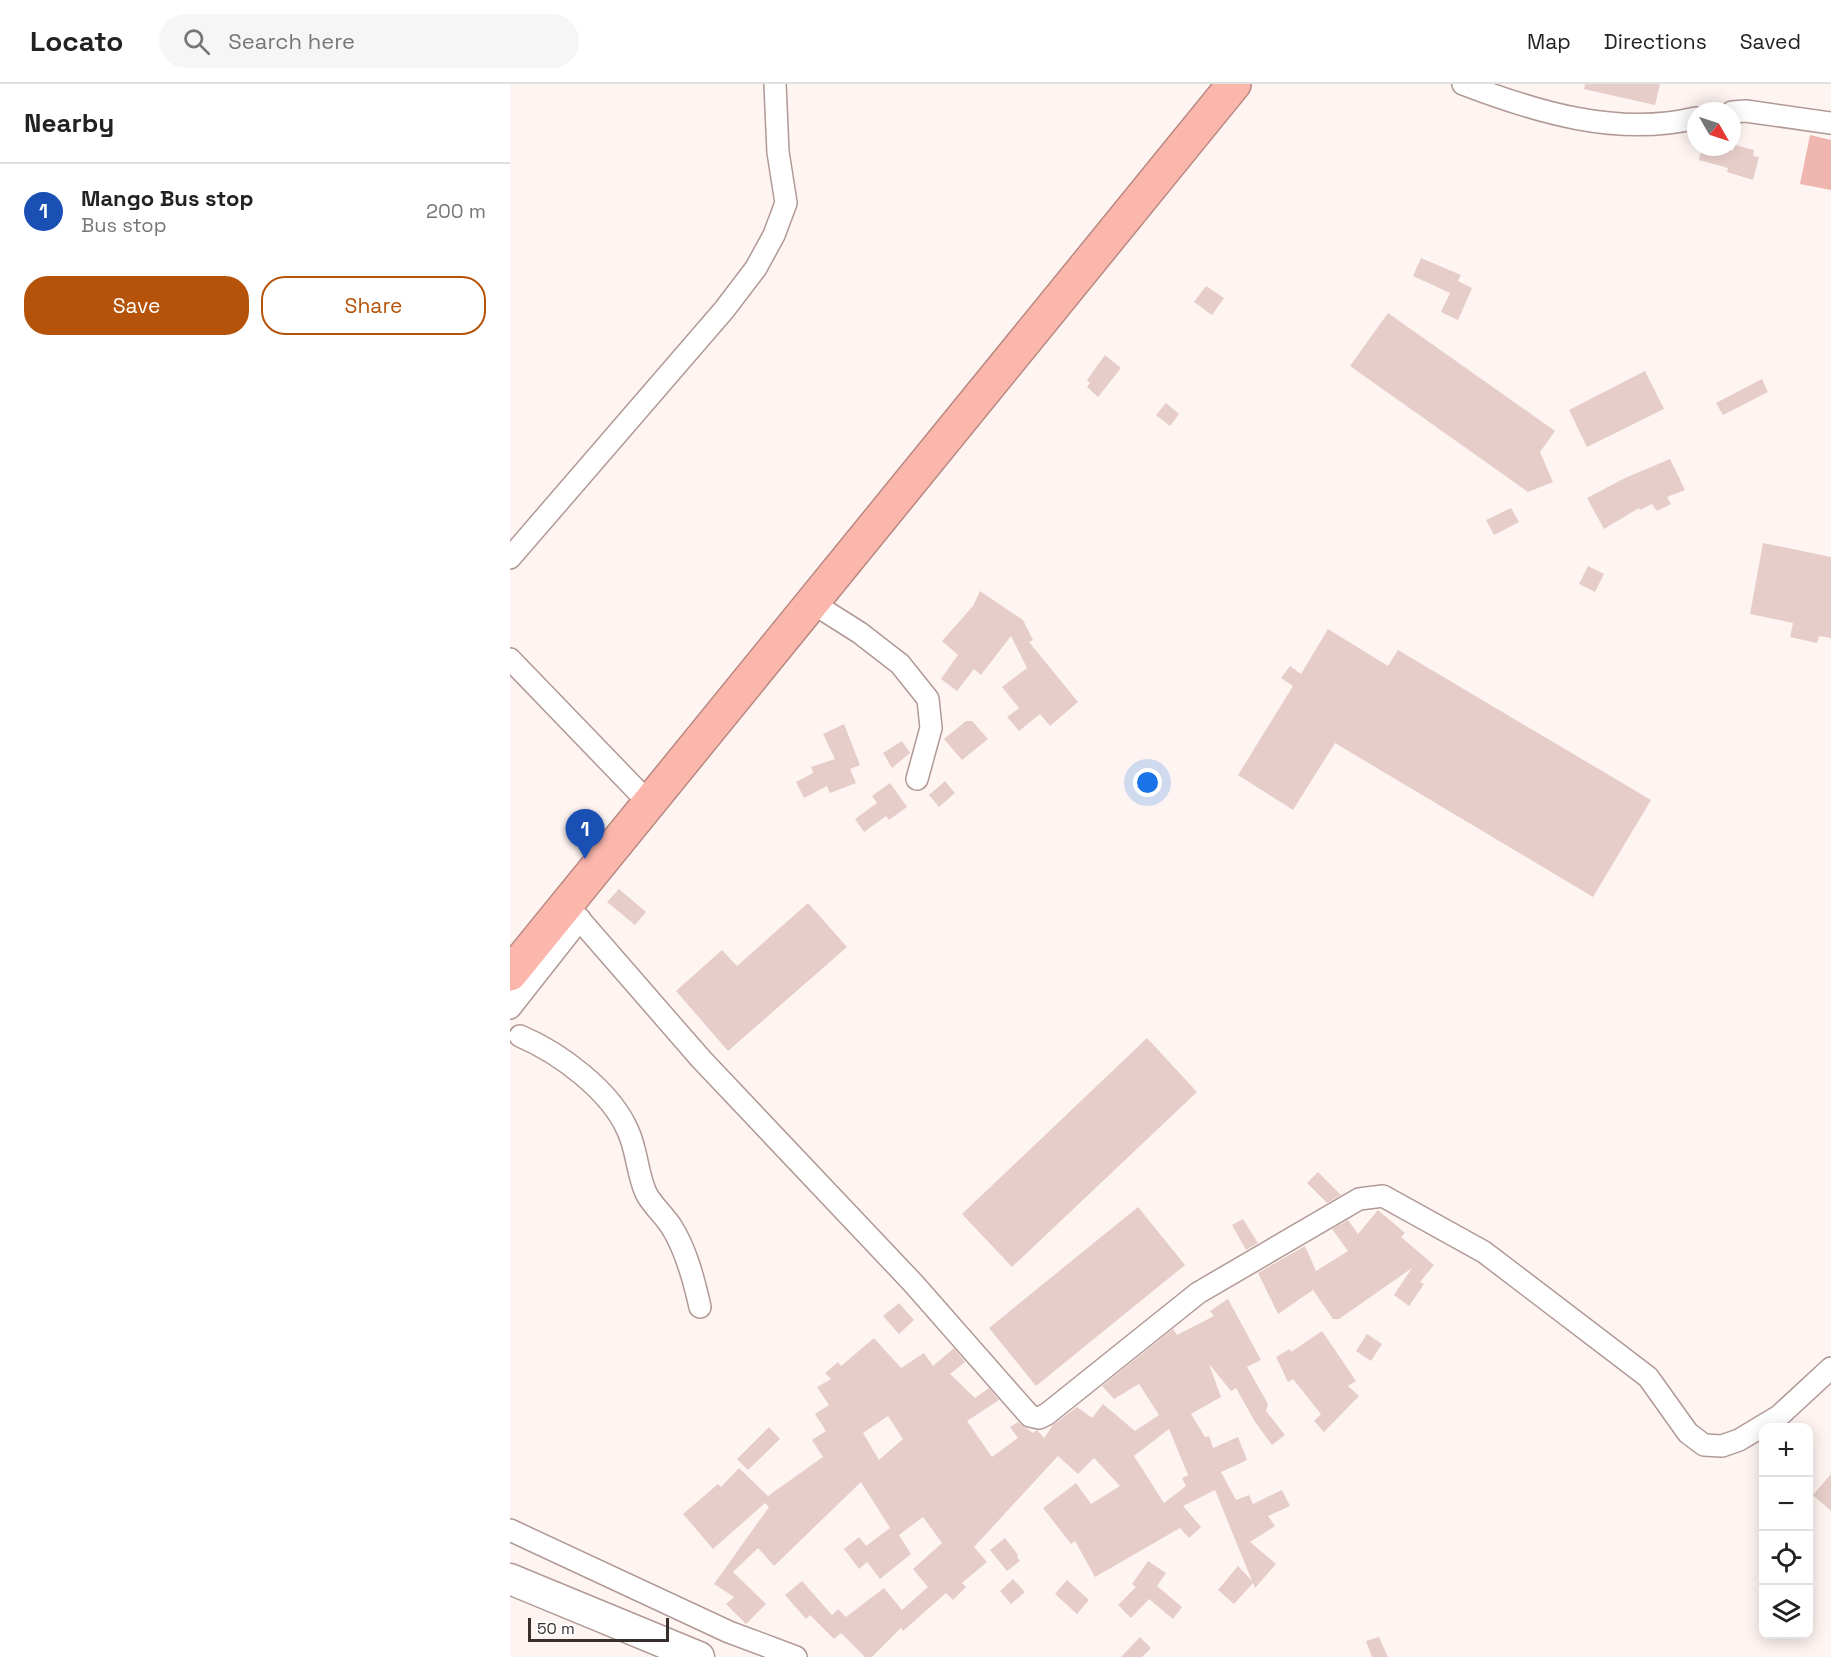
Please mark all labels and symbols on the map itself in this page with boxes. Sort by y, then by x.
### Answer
north arrow [1687,102,1741,156]
your location [1133,768,1162,797]
pin: 1 [566,810,604,859]
scale bar [528,1615,669,1642]

